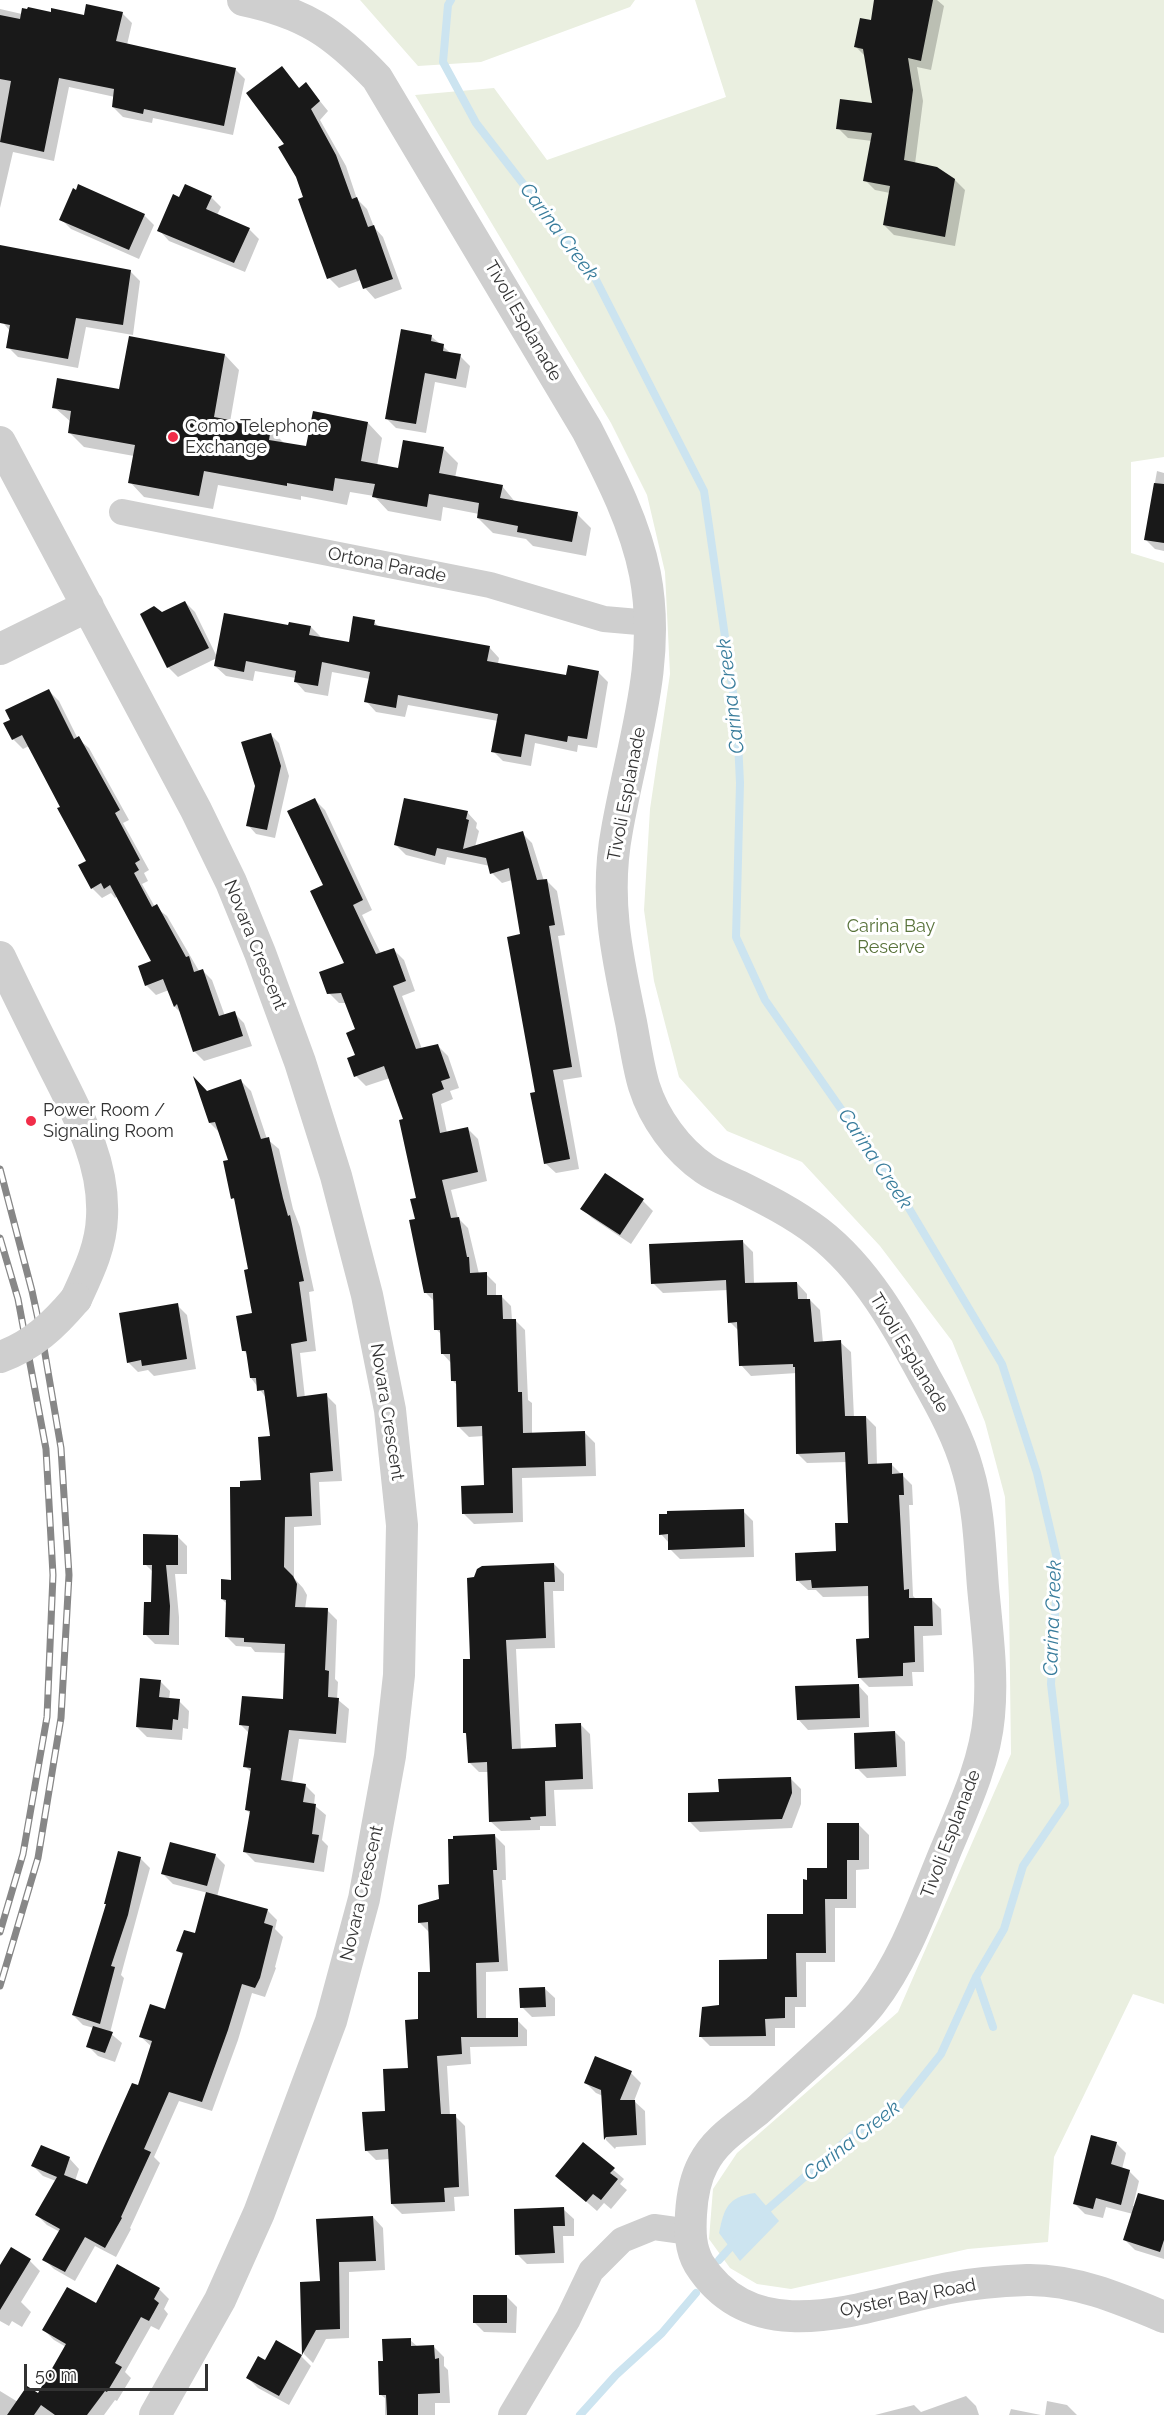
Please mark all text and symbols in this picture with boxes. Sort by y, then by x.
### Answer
water label: Carina Creek [514,178,604,286]
street label: Tivoli Esplanade [480,257,566,385]
place label: Como Telephone Exchange [185,416,328,458]
marker: Como Telephone Exchange [166,430,180,444]
street label: Ortona Parade [326,543,448,587]
water label: Carina Creek [712,637,750,755]
street label: Tivoli Esplanade [603,725,651,863]
street label: Novara Crescent [219,877,291,1013]
park label: Carina Bay Reserve [847,916,935,958]
place label: Power Room / Signaling Room [43,1100,174,1142]
water label: Carina Creek [833,1104,917,1214]
marker: Power Room / Signaling Room [24,1114,38,1128]
street label: Tivoli Esplanade [865,1289,953,1417]
street label: Novara Crescent [366,1342,408,1482]
water label: Carina Creek [1039,1560,1067,1676]
street label: Tivoli Esplanade [917,1767,985,1901]
street label: Novara Crescent [336,1823,388,1963]
water label: Carina Creek [799,2096,905,2186]
street label: Oyster Bay Road [838,2274,978,2322]
scale bar [27,2352,212,2390]
text: 50 m [35,2364,77,2385]

